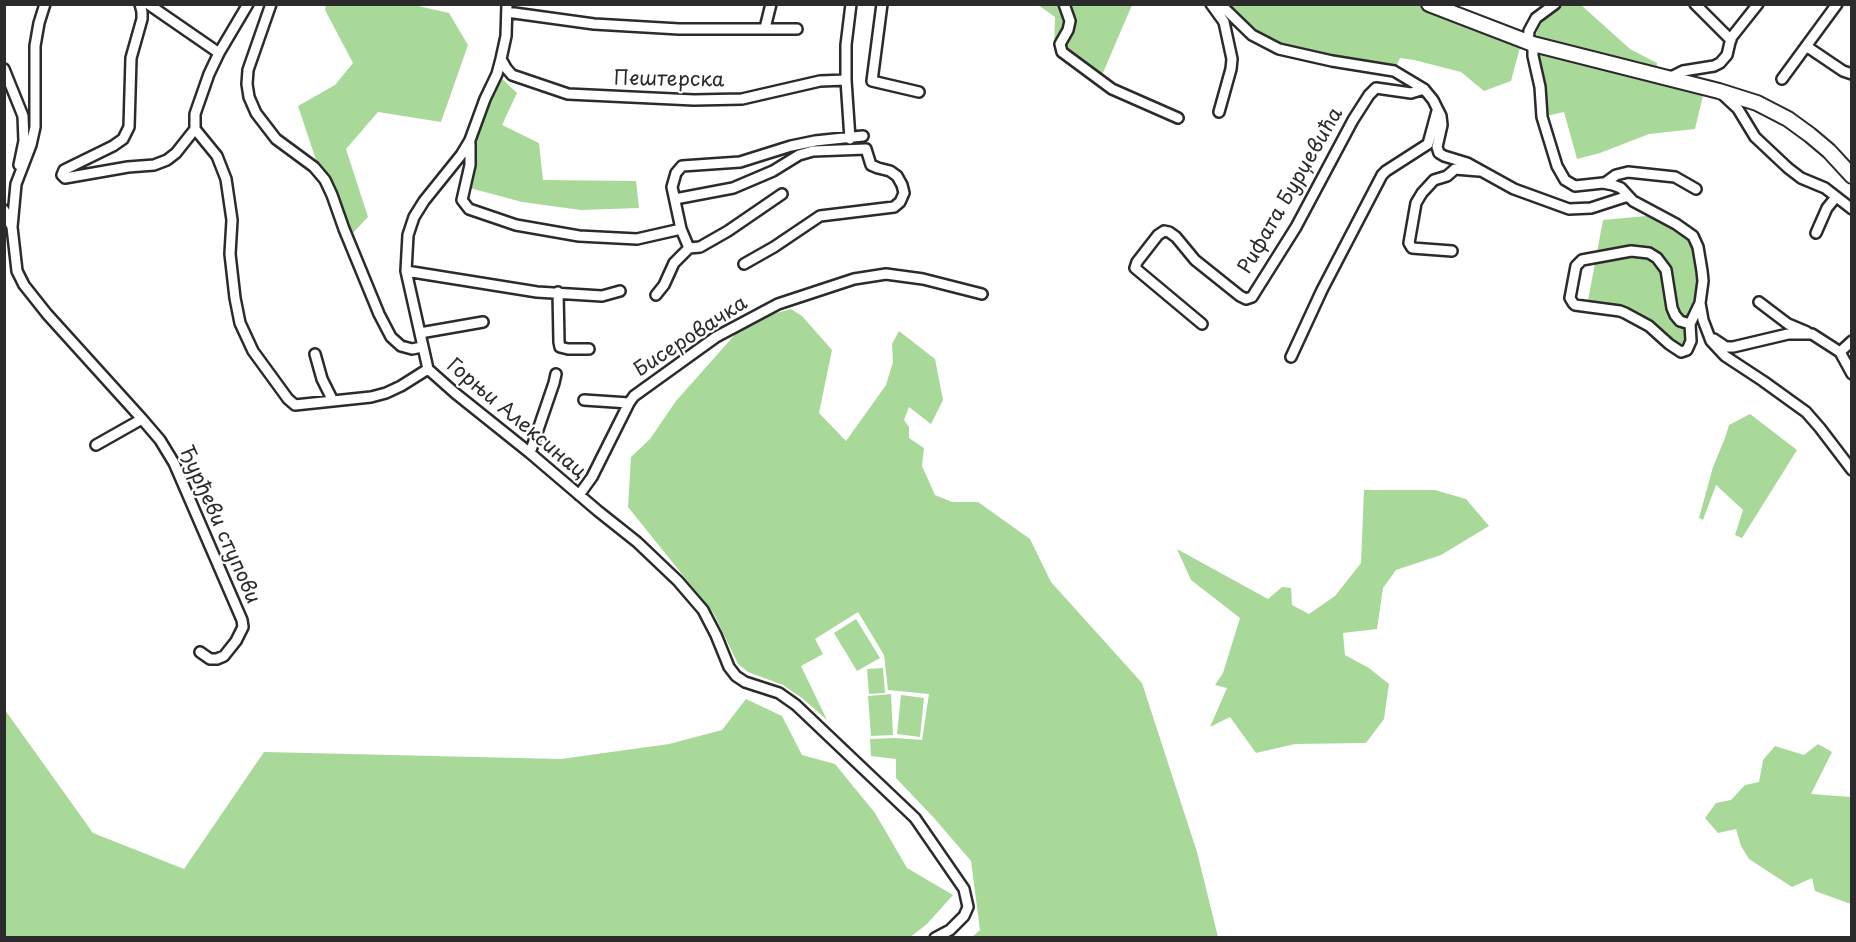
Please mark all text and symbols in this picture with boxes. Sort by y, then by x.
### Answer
street label: Пештерска [613,67,725,93]
street label: Рифата Бурџевића [1234,104,1348,278]
street label: Бисеровачка [630,292,752,382]
street label: Горњи Алексинац [441,354,591,484]
street label: Ђурђеви ступови [173,442,265,608]

